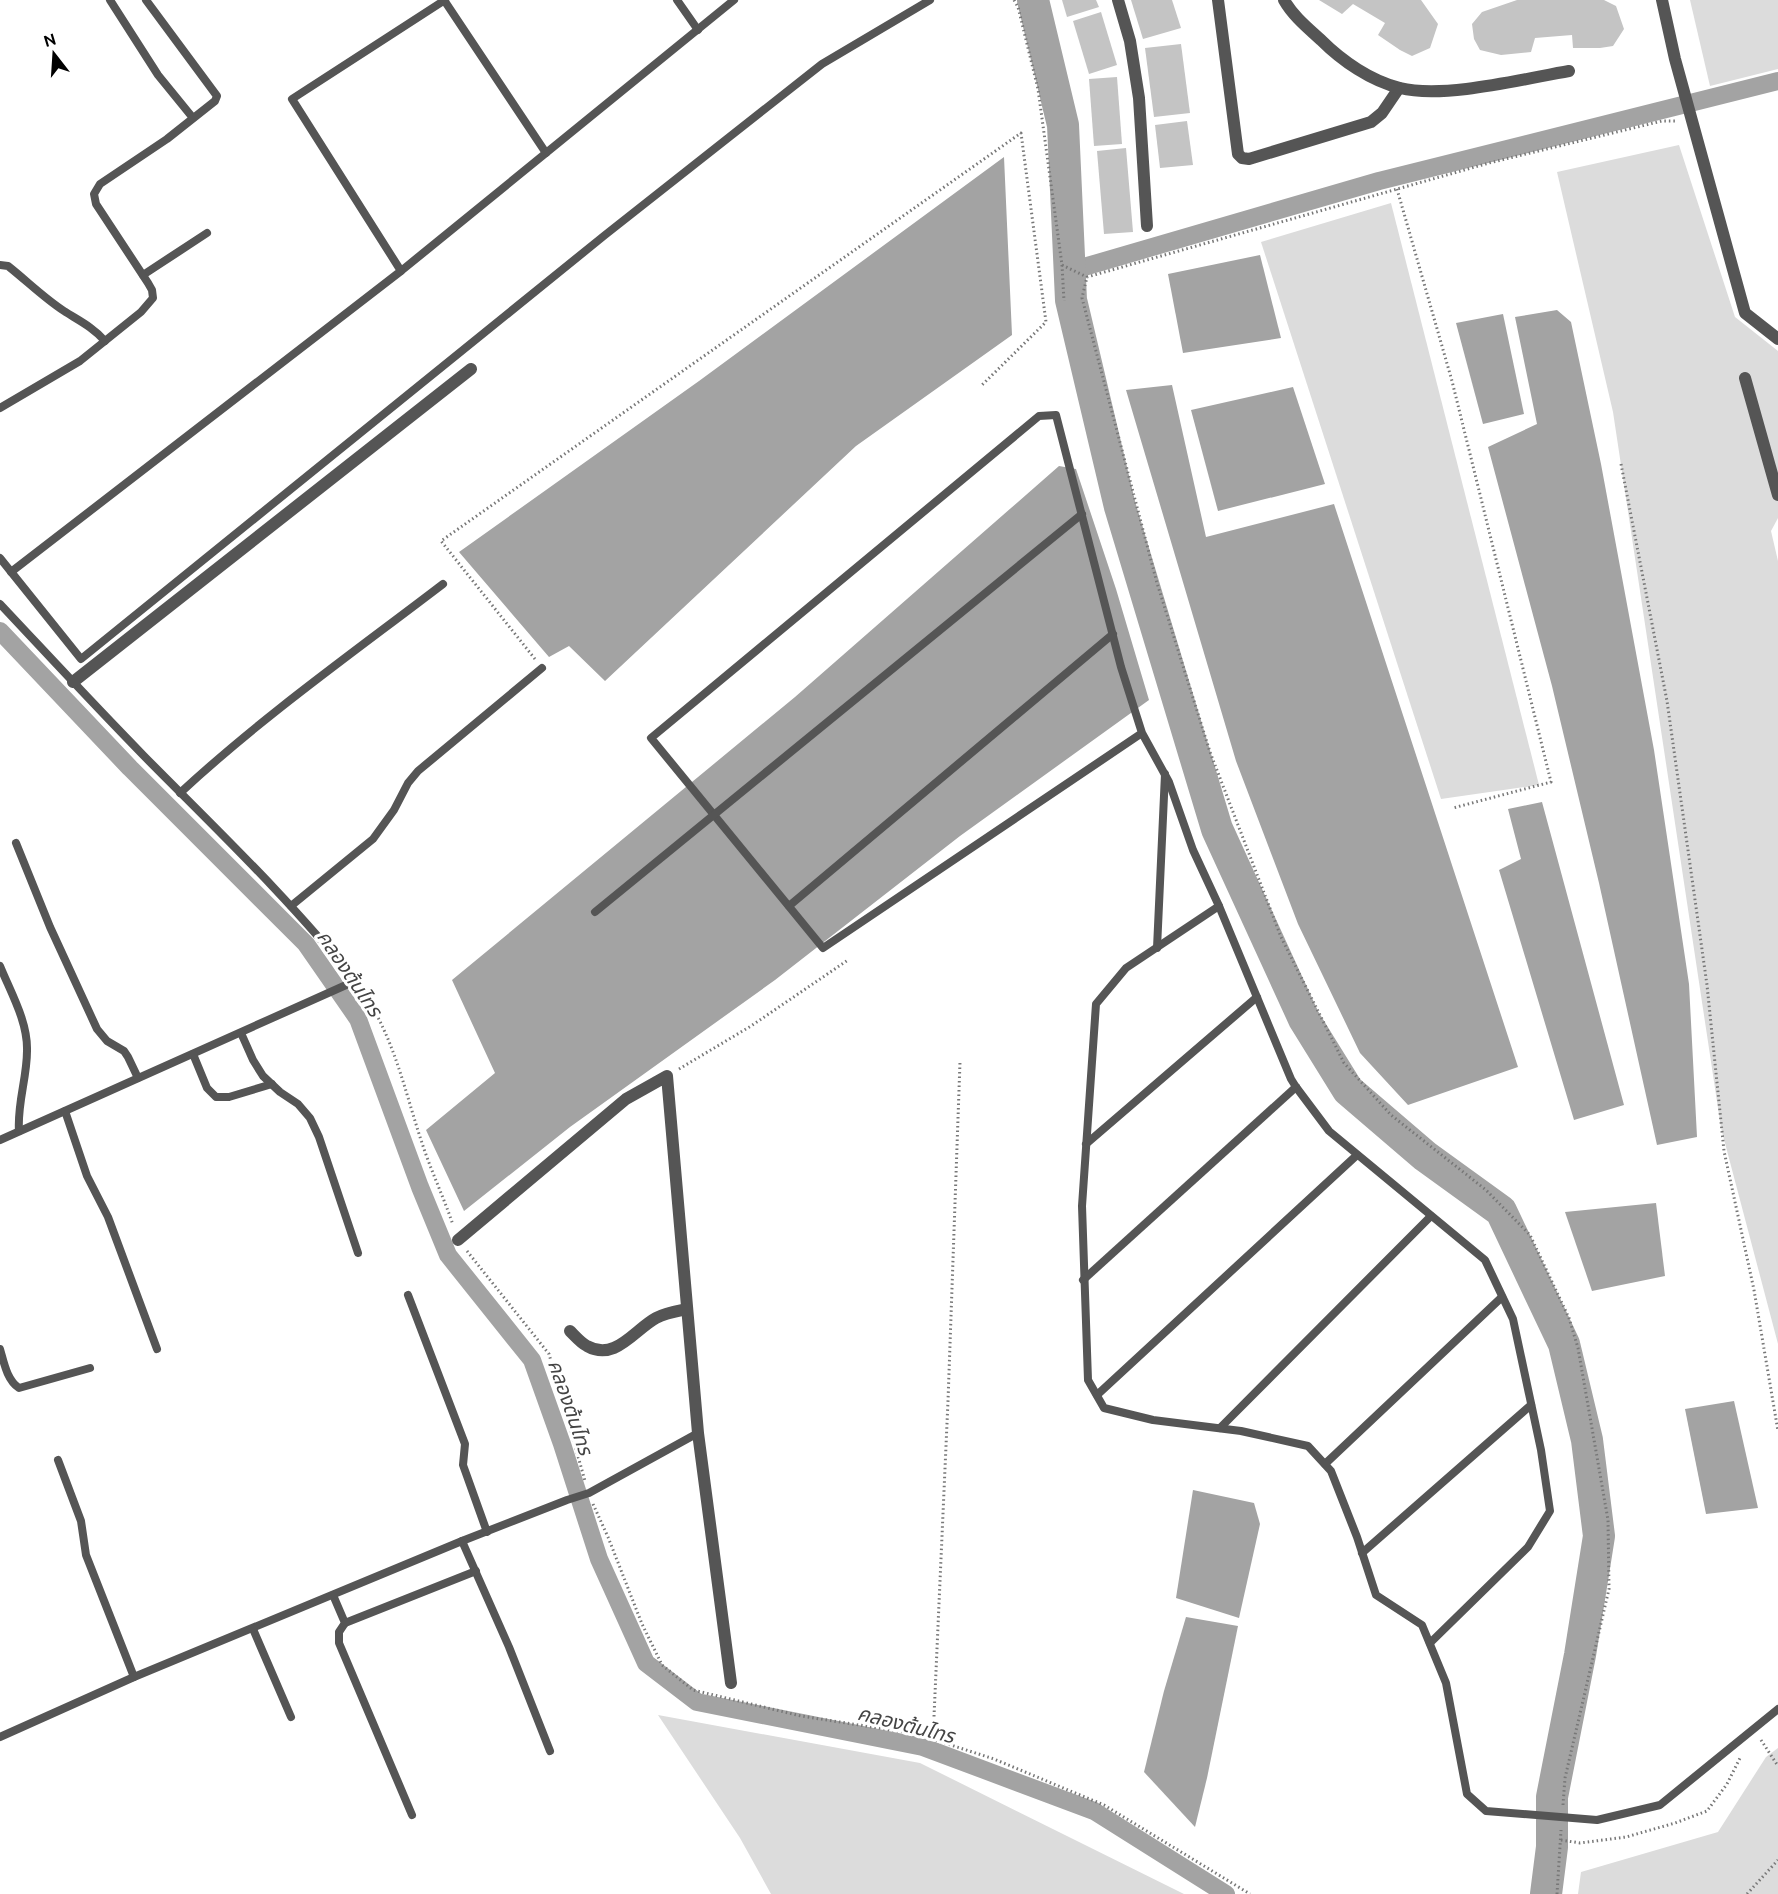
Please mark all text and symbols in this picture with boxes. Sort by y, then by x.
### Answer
north arrow [24,24,84,84]
text: N [41,29,58,50]
water label: คลองต้นไทร [313,926,388,1021]
water label: คลองต้นไทร [544,1356,598,1459]
water label: คลองต้นไทร [855,1701,958,1747]

